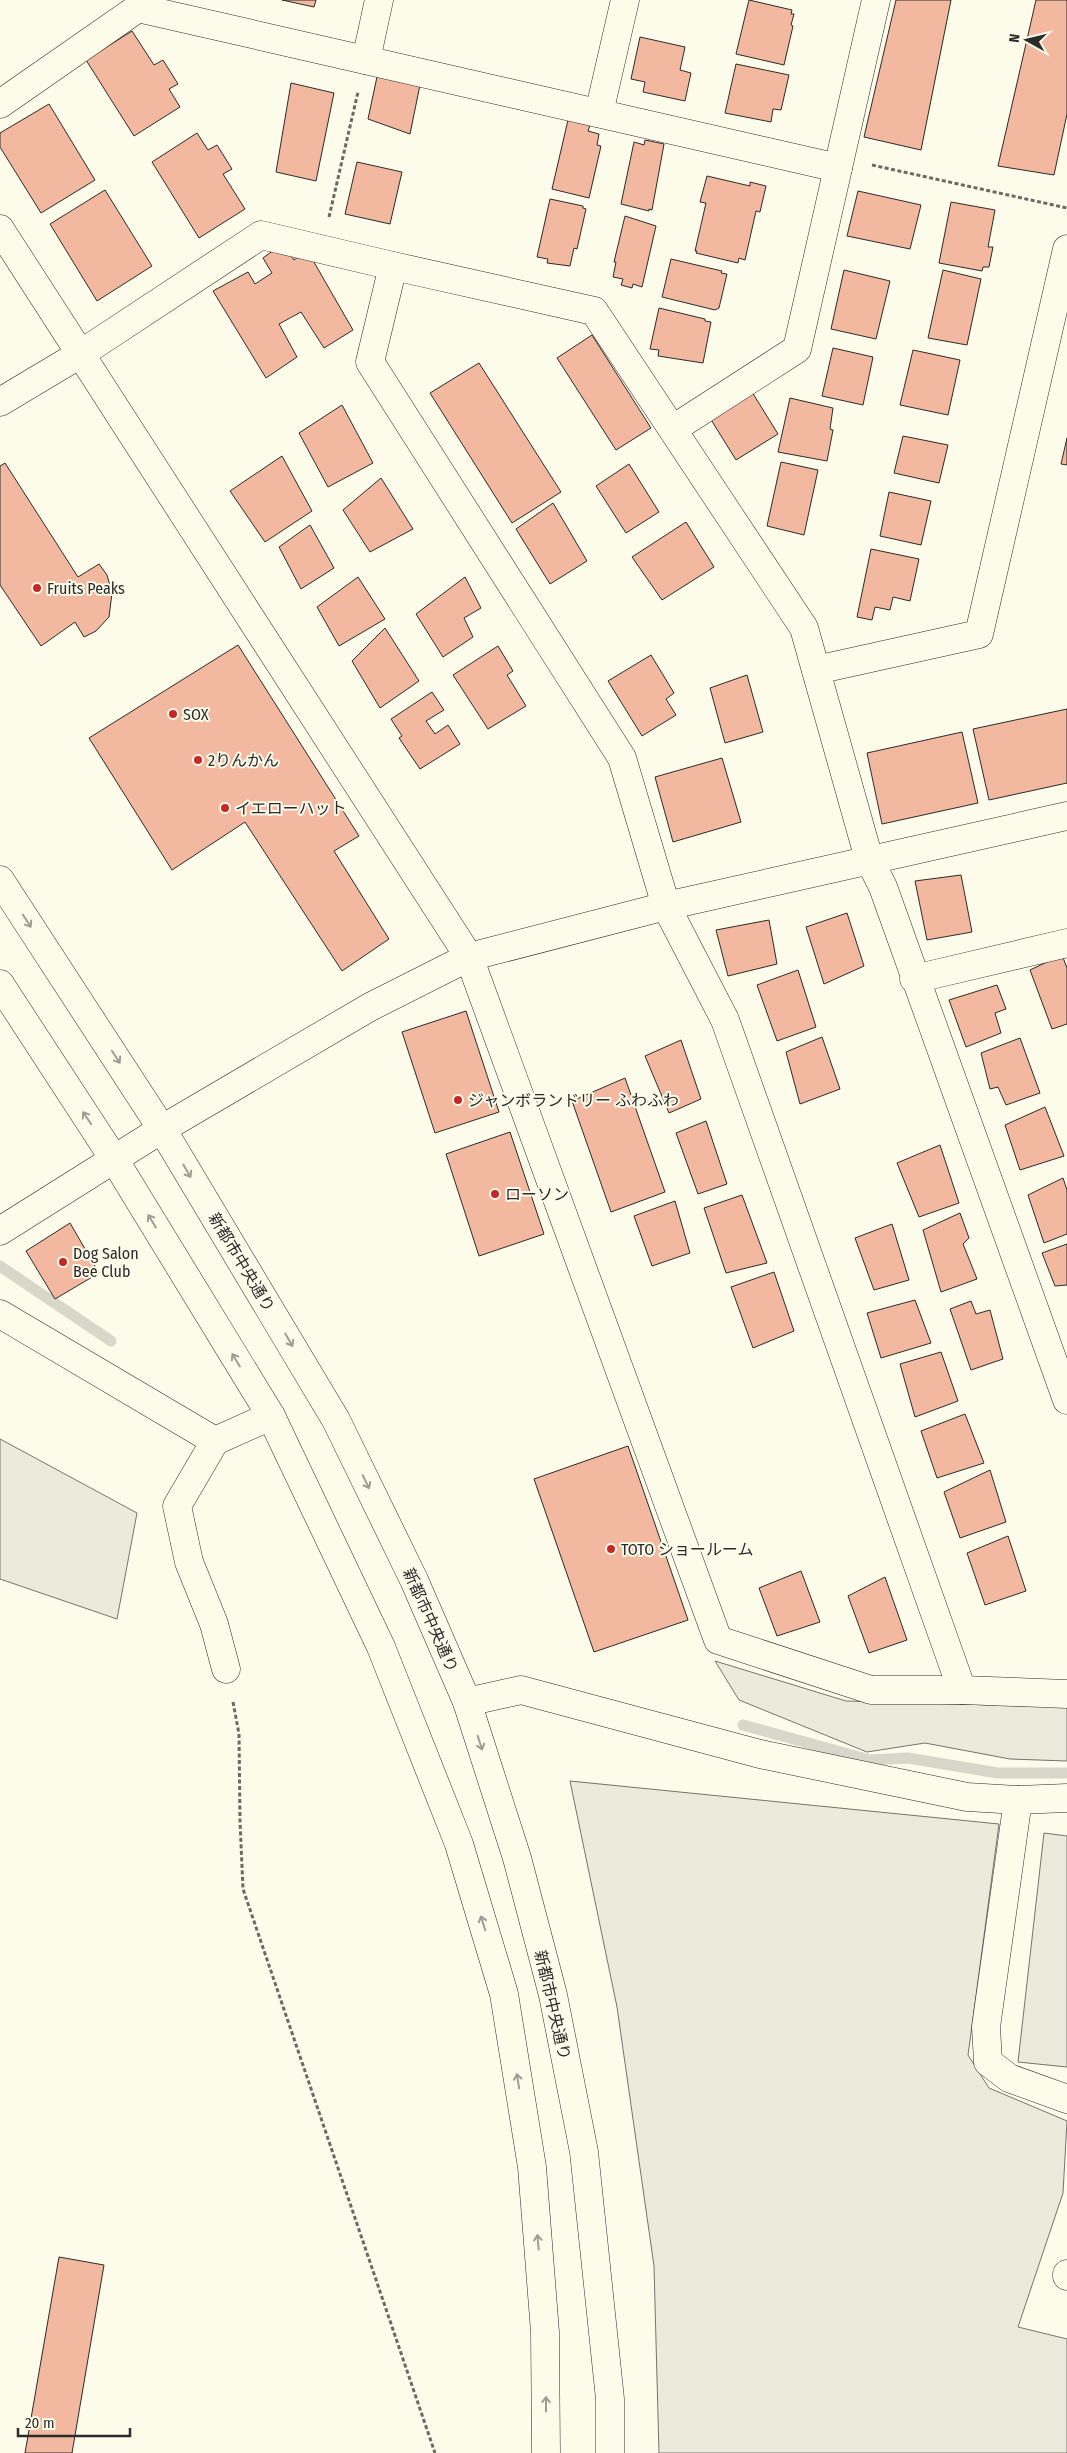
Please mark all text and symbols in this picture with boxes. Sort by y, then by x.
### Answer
north arrow [1002,15,1052,65]
text: N [1006,33,1024,44]
place label: Fruits Peaks [47,579,125,598]
marker: Fruits Peaks [31,582,43,594]
place label: SOX [183,705,209,724]
marker: SOX [167,708,179,720]
place label: 2りんかん [208,751,279,770]
marker: 2りんかん [192,754,204,766]
place label: イエローハット [235,799,347,818]
marker: イエローハット [219,802,231,814]
one-way arrow [22,914,32,928]
one-way arrow [111,1050,121,1064]
place label: ジャンボランドリー ふわふわ [468,1091,679,1110]
marker: ジャンボランドリー ふわふわ [452,1094,464,1106]
one-way arrow [82,1111,92,1125]
one-way arrow [182,1163,192,1177]
place label: ローソン [505,1185,569,1204]
marker: ローソン [489,1188,501,1200]
street label: 新都市中央通り [205,1209,279,1315]
one-way arrow [146,1214,156,1228]
place label: Dog Salon Bee Club [73,1244,139,1281]
marker: Dog Salon Bee Club [57,1256,69,1268]
one-way arrow [284,1332,294,1346]
one-way arrow [231,1353,241,1367]
one-way arrow [362,1474,371,1489]
place label: TOTO ショールーム [621,1540,754,1559]
marker: TOTO ショールーム [605,1543,617,1555]
street label: 新都市中央通り [399,1565,462,1675]
one-way arrow [476,1735,486,1751]
one-way arrow [477,1915,487,1931]
street label: 新都市中央通り [531,1948,574,2062]
one-way arrow [513,2073,523,2089]
one-way arrow [533,2234,543,2250]
one-way arrow [541,2397,551,2413]
scale bar [18,2406,130,2438]
text: 20 m [25,2414,55,2432]

